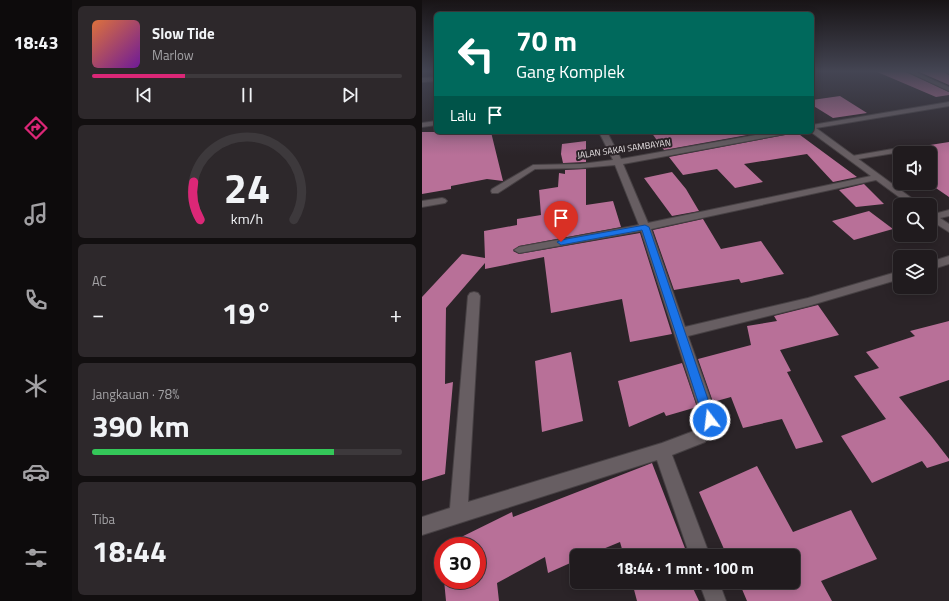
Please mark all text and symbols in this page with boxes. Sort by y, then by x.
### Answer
text: 70 m [516,19,577,62]
text: Slow Tide [152,22,215,45]
icon: left [450,28,502,80]
text: 18:43 [14,29,58,56]
text: Marlow [152,45,194,65]
text: Gang Komplek [516,58,625,85]
icon: previous [133,84,155,106]
icon: pause [236,84,258,106]
icon: next [339,84,361,106]
text: Lalu [450,104,476,127]
icon: arrive [484,104,506,126]
icon: directions [22,114,50,142]
street label: JALAN SAKAI SAMBAYAN [576,135,672,162]
map controls [893,146,937,294]
button: sound [893,146,937,190]
text: 24 [224,155,270,218]
button: search [893,198,937,242]
icon: music [22,200,50,228]
pin [544,201,578,242]
text: km/h [231,207,263,229]
icon: arrive [550,207,572,229]
button: layers [893,250,937,294]
text: AC [92,271,107,291]
icon: phone [22,286,50,314]
text: 19° [222,290,272,336]
text: − [92,297,104,331]
text: + [390,297,402,331]
icon: climate [22,372,50,400]
text: Jangkauan · 78% [92,384,179,404]
position arrow [689,399,731,441]
text: 390 km [92,403,190,449]
icon: car [22,458,50,486]
text: Tiba [92,509,115,529]
text: 18:44 [92,528,167,574]
speed limit sign: 30 [434,537,486,589]
icon: filters [22,544,50,572]
text: 18:44 · 1 mnt · 100 m [616,557,754,580]

